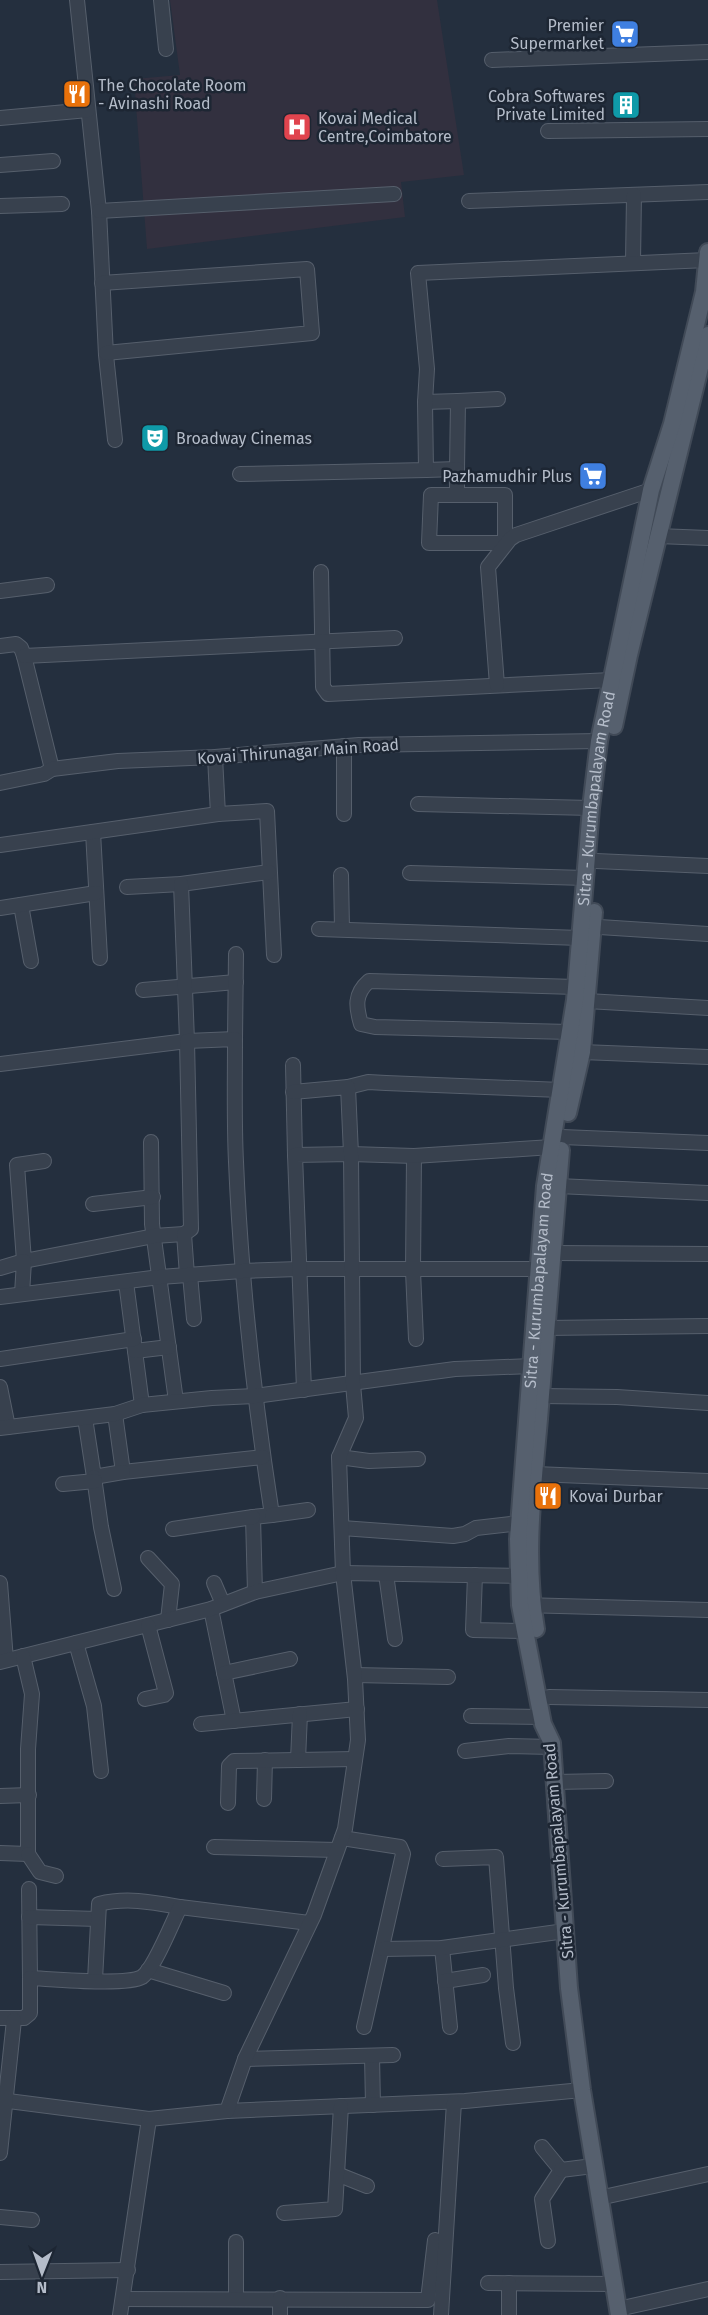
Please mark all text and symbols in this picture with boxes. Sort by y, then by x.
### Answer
place label: Premier Supermarket [510,16,605,53]
supermarket icon: Premier Supermarket [609,18,641,50]
place label: The Chocolate Room - Avinashi Road [98,76,246,113]
restaurant icon: The Chocolate Room - Avinashi Road [61,78,93,110]
place label: Cobra Softwares Private Limited [488,87,605,124]
building icon: Cobra Softwares Private Limited [610,89,642,121]
place label: Kovai Medical Centre,Coimbatore [318,109,452,146]
hospital icon: Kovai Medical Centre,Coimbatore [281,111,313,143]
theatre icon: Broadway Cinemas [139,422,171,454]
place label: Broadway Cinemas [176,429,312,448]
supermarket icon: Pazhamudhir Plus [577,460,609,492]
place label: Pazhamudhir Plus [442,467,572,486]
street label: Sitra - Kurumbapalayam Road [574,689,619,907]
street label: Kovai Thirunagar Main Road [196,735,400,768]
street label: Sitra - Kurumbapalayam Road [521,1171,557,1389]
restaurant icon: Kovai Durbar [532,1480,564,1512]
place label: Kovai Durbar [569,1487,663,1506]
street label: Sitra - Kurumbapalayam Road [540,1742,577,1959]
north arrow [12,2243,72,2303]
text: N [36,2278,47,2297]

